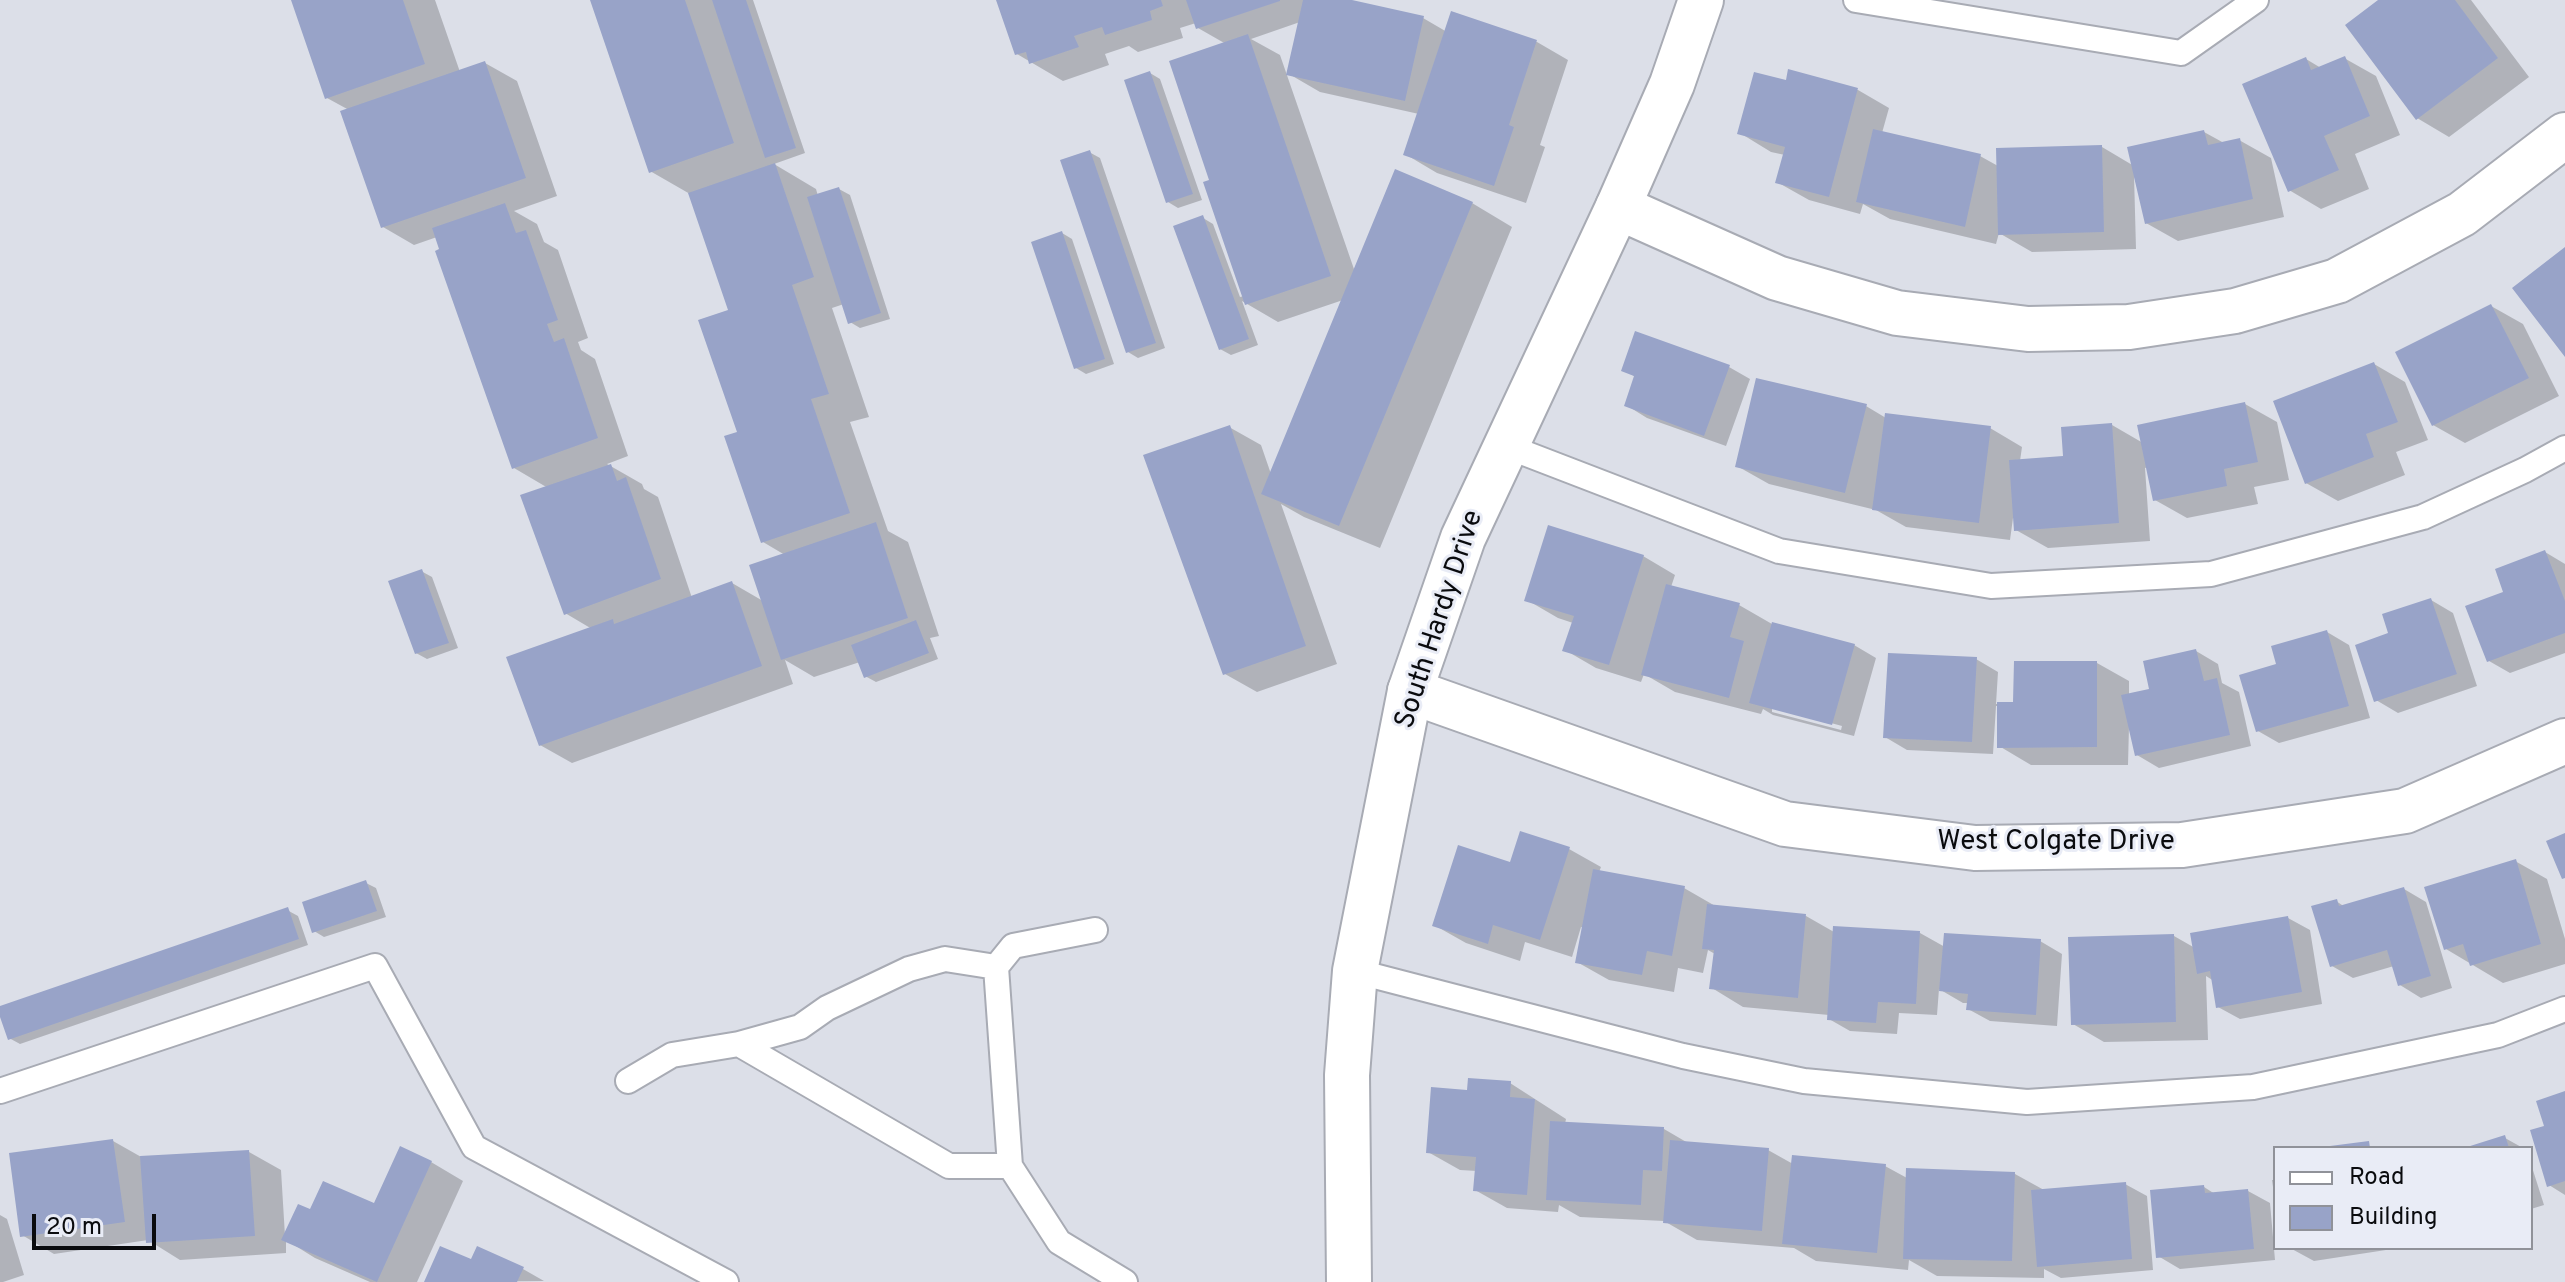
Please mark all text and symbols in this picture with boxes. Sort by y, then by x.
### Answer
street label: South Hardy Drive [1390,507,1492,733]
street label: West Colgate Drive [1937,826,2175,860]
legend [2273,1146,2533,1250]
text: Road [2349,1163,2405,1193]
scale bar [36,1198,160,1248]
text: Building [2349,1203,2438,1233]
text: 20 m [46,1213,102,1243]

